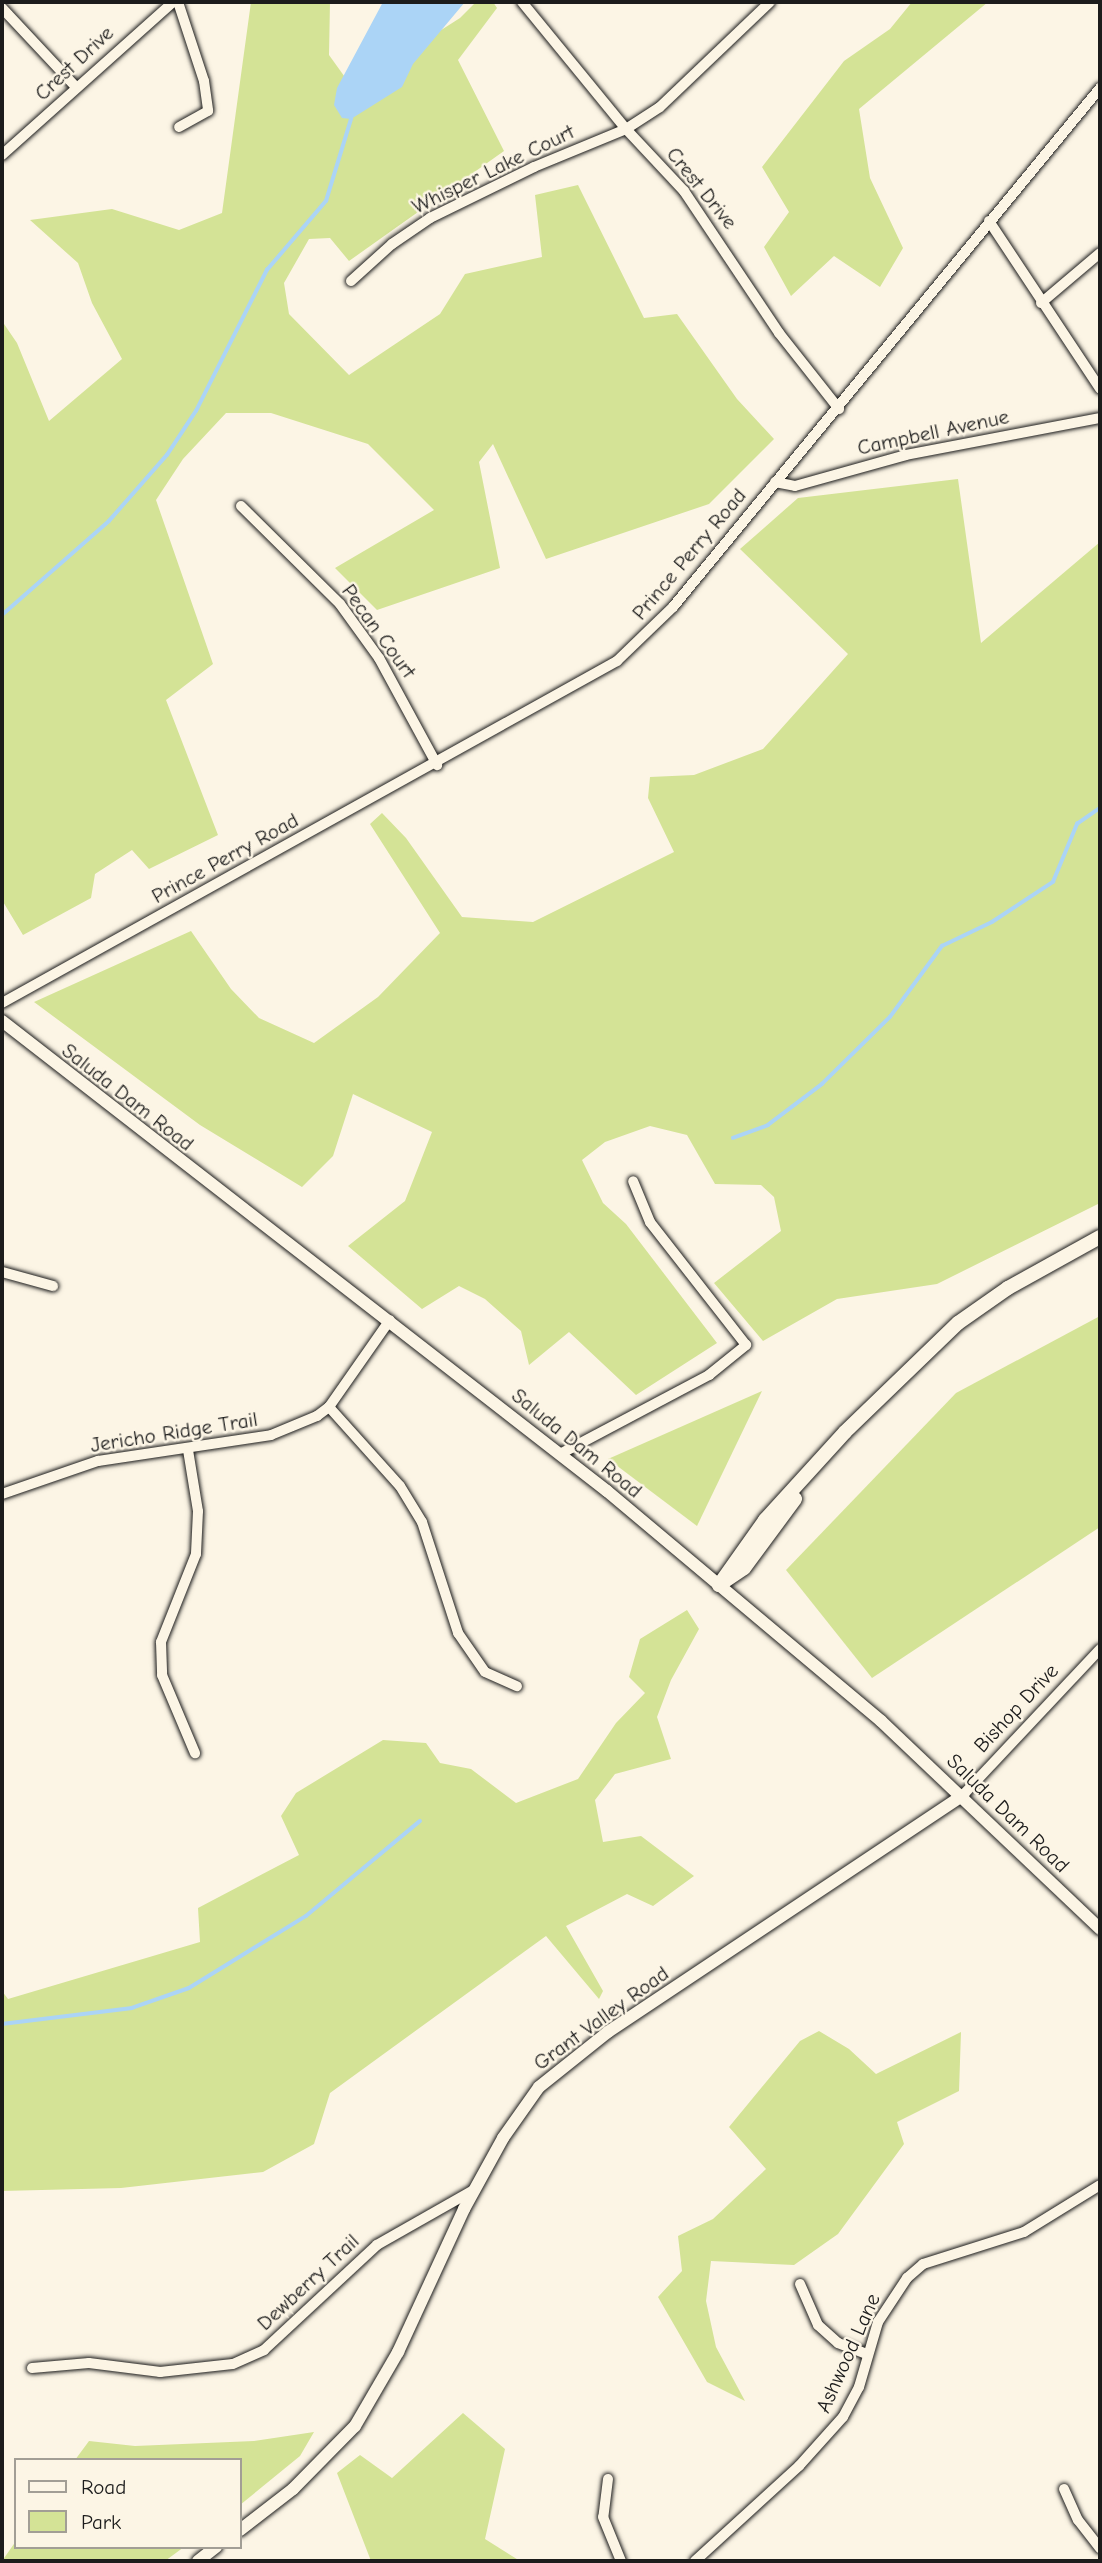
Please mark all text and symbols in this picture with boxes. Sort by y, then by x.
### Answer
street label: Crest Drive [29,20,119,106]
street label: Whisper Lake Court [408,119,578,219]
street label: Crest Drive [661,142,743,234]
street label: Campbell Avenue [855,404,1011,460]
street label: Prince Perry Road [627,483,751,625]
street label: Pecan Court [336,579,422,683]
street label: Prince Perry Road [147,807,303,909]
street label: Saluda Dam Road [57,1038,199,1156]
street label: Saluda Dam Road [507,1383,647,1503]
street label: Jericho Ridge Trail [89,1406,259,1458]
street label: Bishop Drive [969,1658,1063,1758]
street label: Saluda Dam Road [942,1748,1074,1878]
street label: Grant Valley Road [529,1961,673,2075]
street label: Dewberry Trail [252,2228,364,2336]
street label: Ashwood Lane [810,2289,886,2417]
legend [14,2458,242,2549]
text: Road [81,2475,126,2499]
text: Park [81,2510,121,2534]

